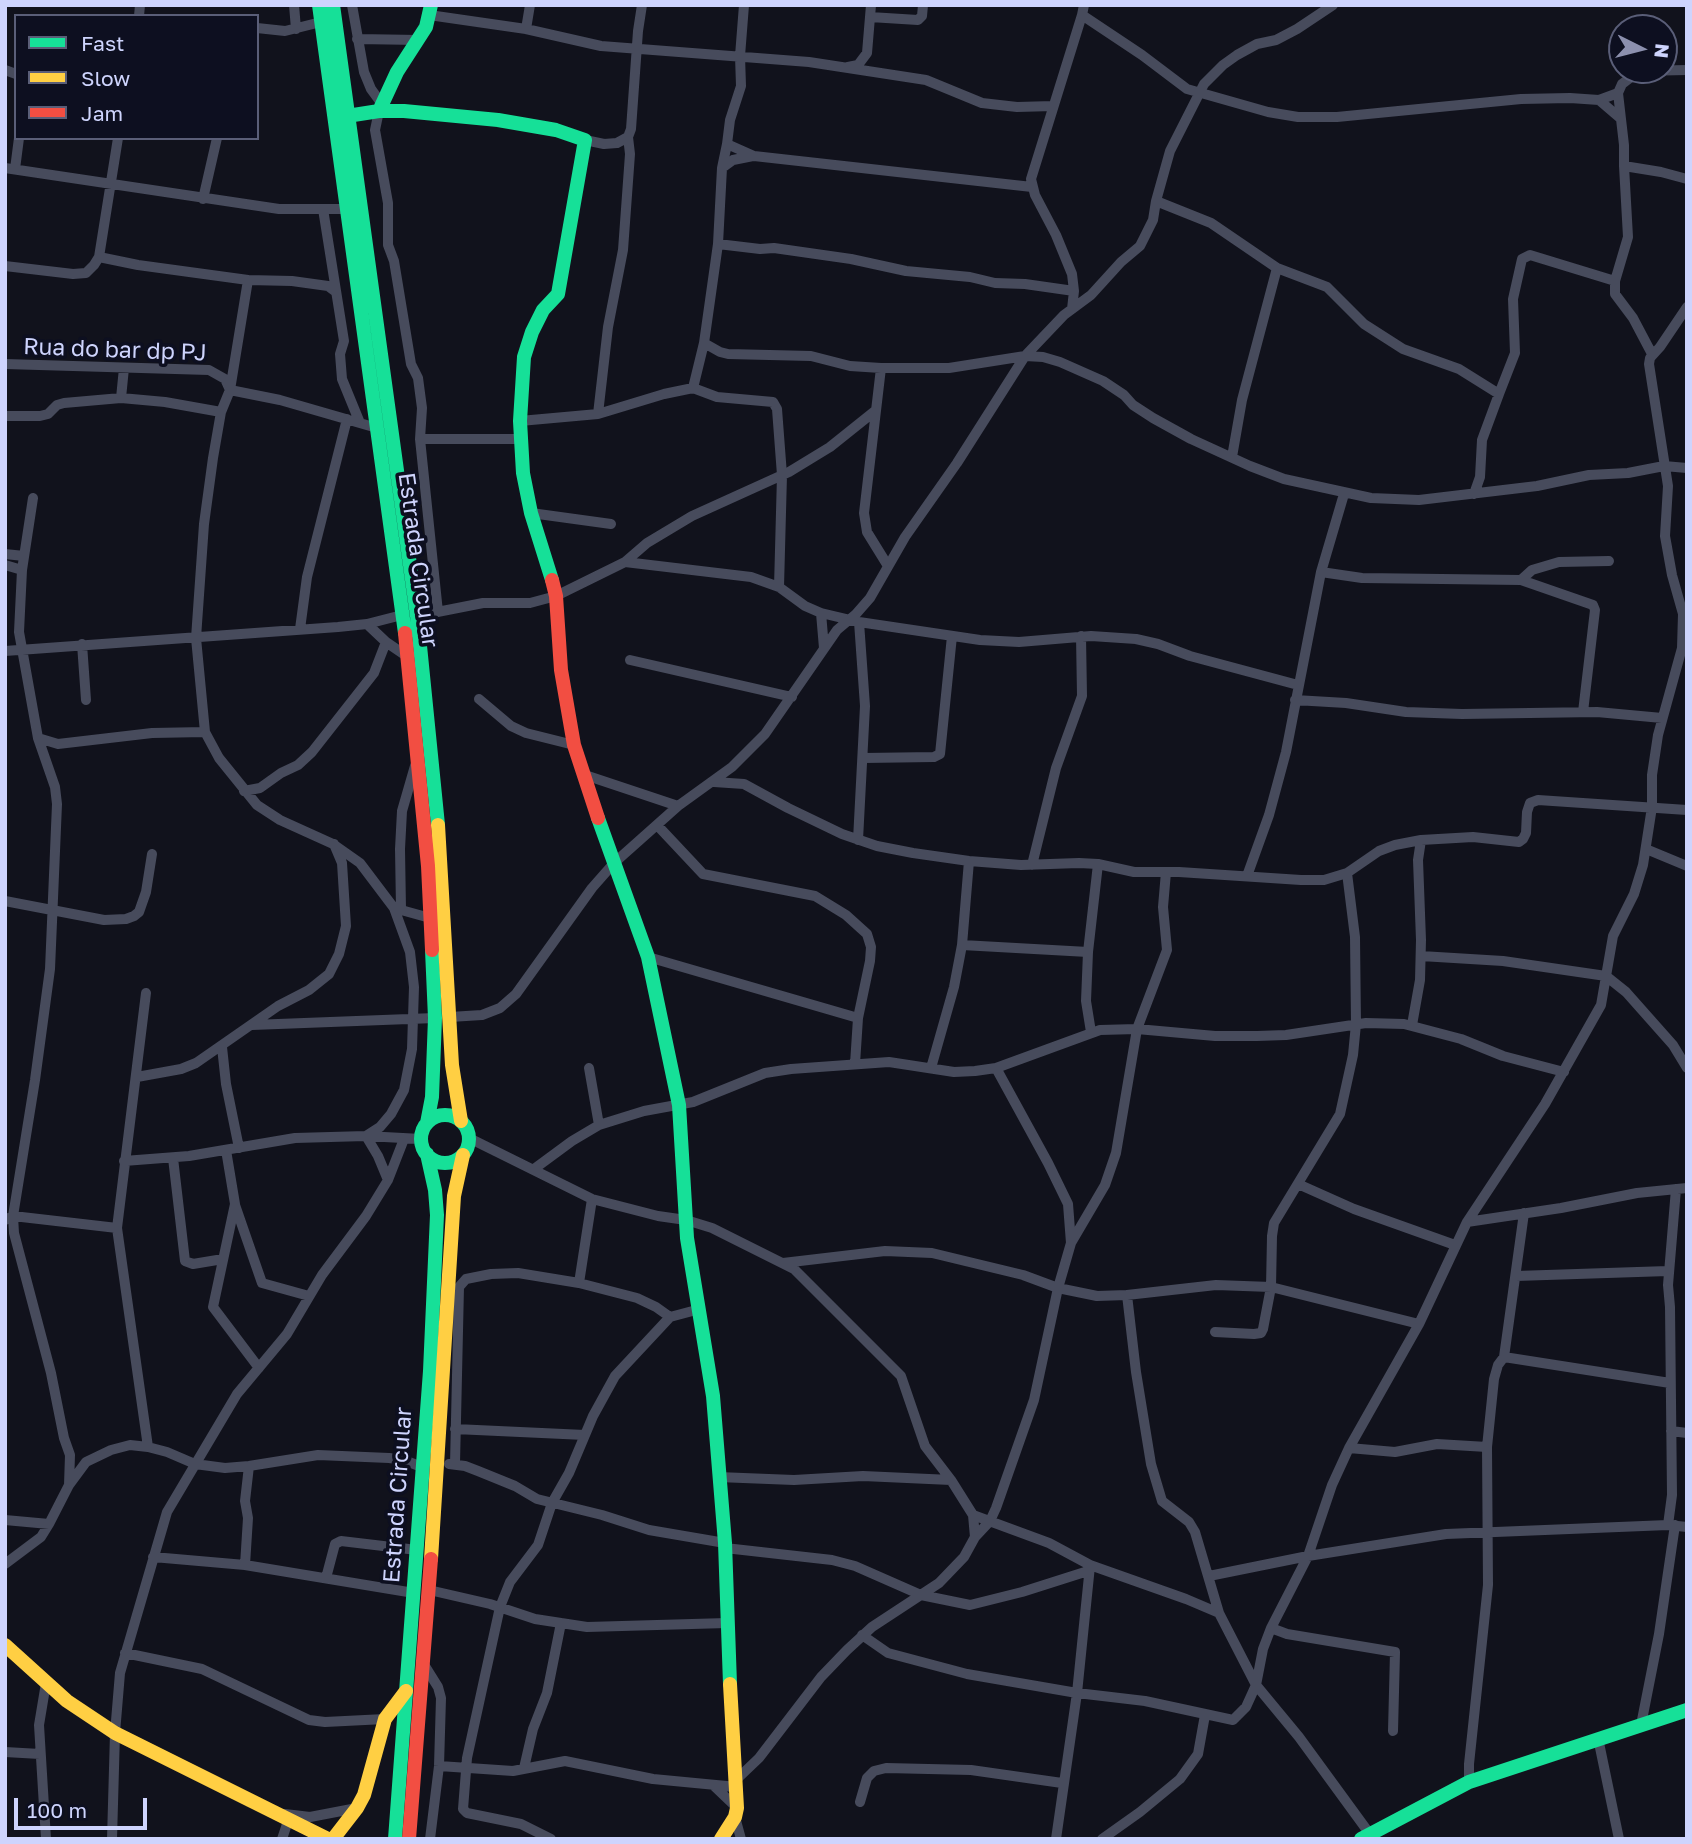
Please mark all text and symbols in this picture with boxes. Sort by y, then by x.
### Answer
legend [14,14,259,140]
north arrow [1608,14,1678,84]
text: Fast [81,30,124,56]
text: N [1650,43,1675,59]
text: Slow [81,65,130,91]
text: Jam [81,100,123,126]
street label: Rua do bar dp PJ [23,333,207,367]
street label: Estrada Circular [392,471,444,649]
street label: Estrada Circular [378,1406,418,1584]
scale bar [18,1784,150,1828]
text: 100 m [27,1797,87,1823]

